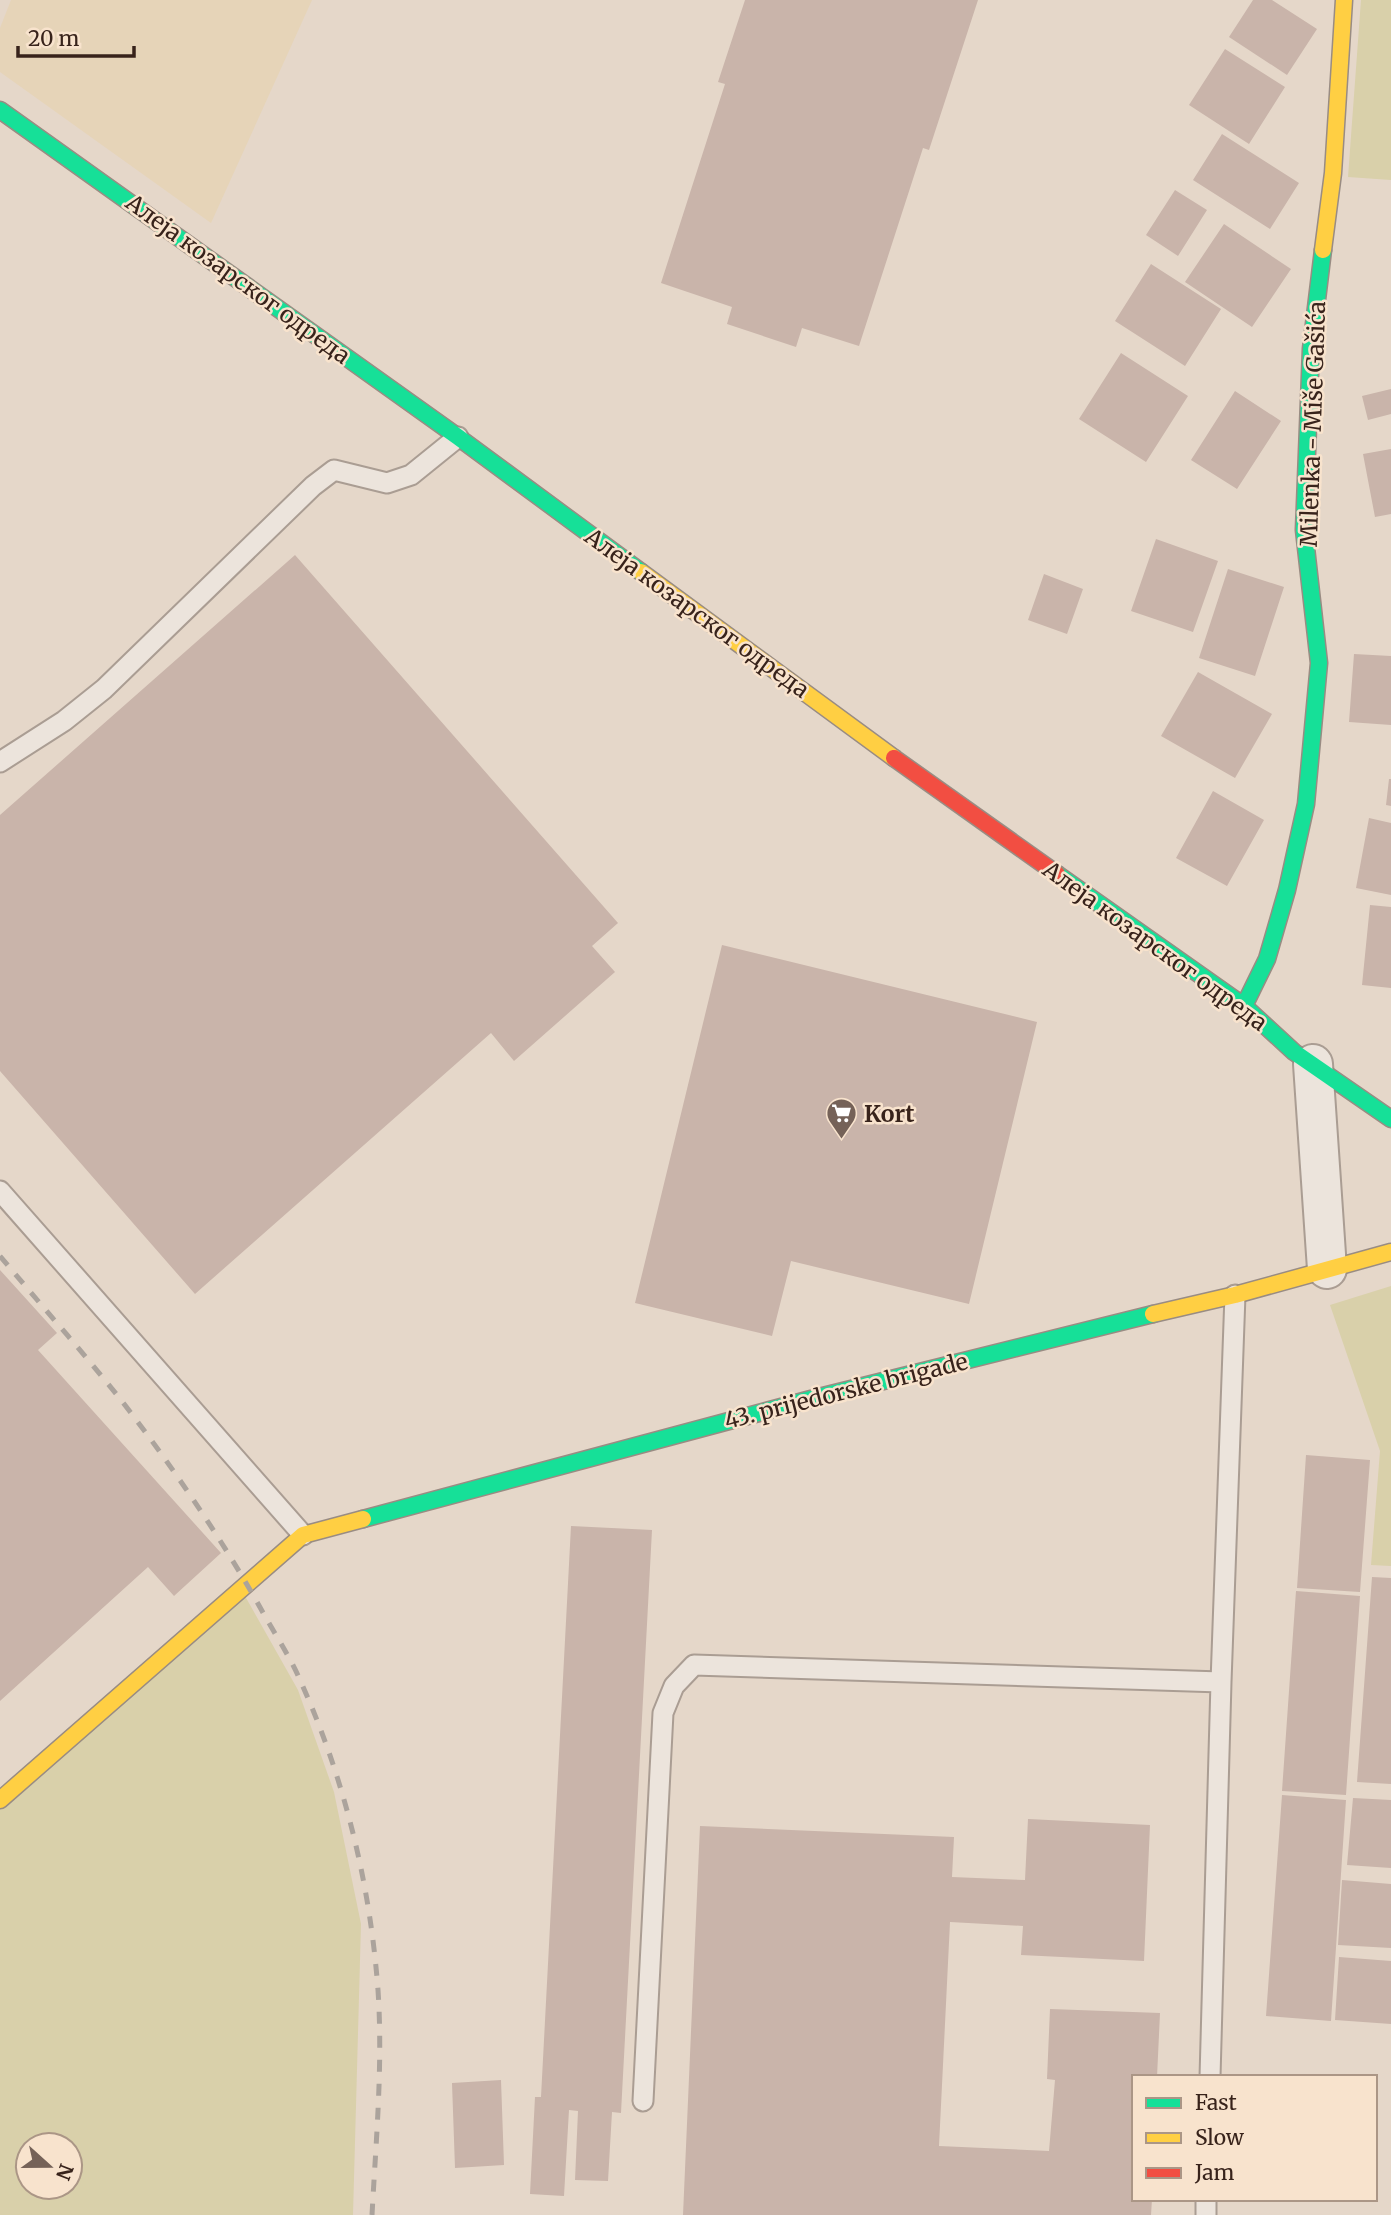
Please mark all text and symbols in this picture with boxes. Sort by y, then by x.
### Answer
scale bar [18,14,133,58]
text: 20 m [28,25,80,52]
street label: Алеја козарског одреда [120,187,356,370]
street label: Milenka - Miše Gašića [1294,301,1331,547]
street label: Алеја козарског одреда [579,521,815,704]
street label: Алеја козарског одреда [1037,854,1273,1037]
supermarket icon: Kort [824,1097,858,1141]
place label: Kort [864,1099,914,1128]
street label: 43. prijedorske brigade [721,1346,971,1435]
legend [1132,2075,1377,2201]
text: Fast [1195,2089,1237,2116]
text: Slow [1195,2124,1244,2151]
north arrow [14,2131,84,2201]
text: Jam [1194,2159,1234,2186]
text: N [51,2161,79,2183]

